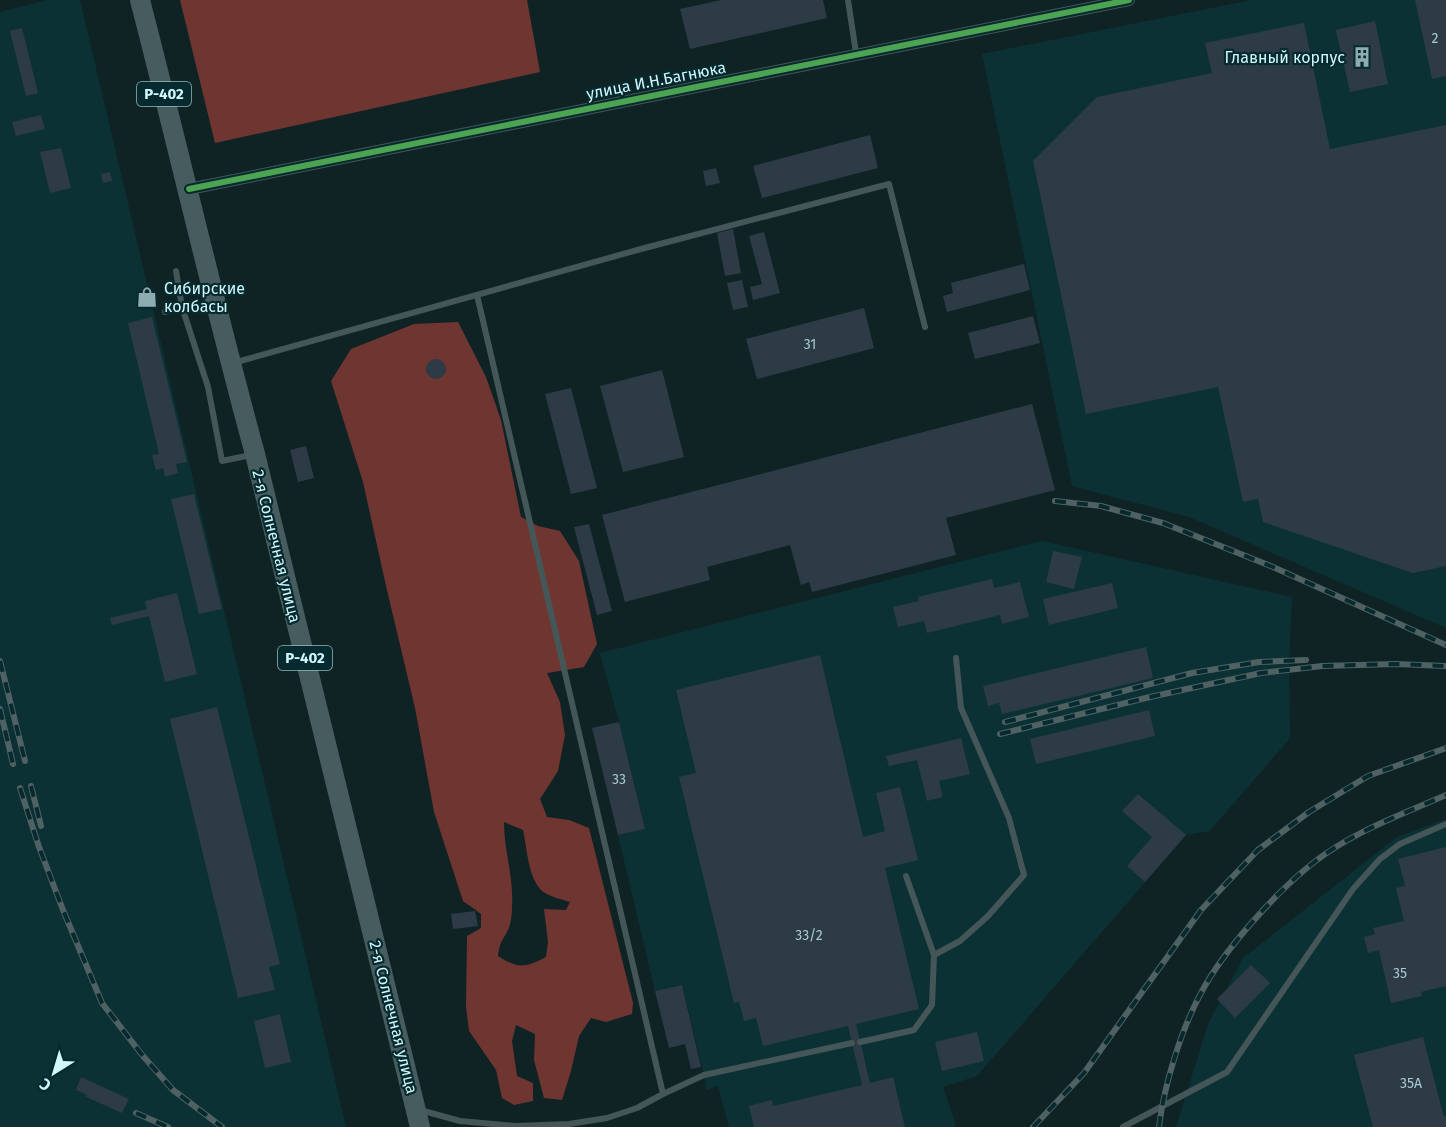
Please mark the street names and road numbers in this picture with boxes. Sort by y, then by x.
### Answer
street label: улица И.Н.Багнюка [585,58,728,103]
road number: Р-402 [137,82,191,106]
street label: 2-я Солнечная улица [248,468,305,625]
road number: Р-402 [278,646,332,670]
street label: 2-я Солнечная улица [365,939,422,1096]

